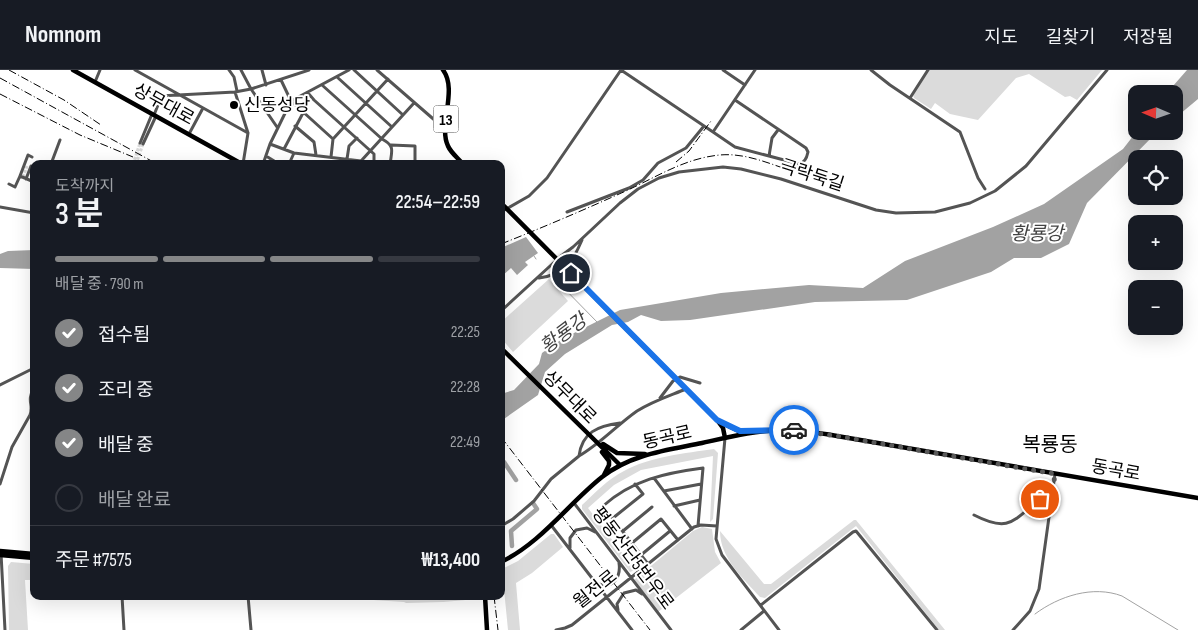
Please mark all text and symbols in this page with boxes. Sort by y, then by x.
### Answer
text: Nomnom [25,20,101,49]
text: 지도 [985,27,1018,48]
text: 길찾기 [1046,27,1095,48]
text: 저장됨 [1123,27,1173,48]
street label: 상무대로 [130,79,198,130]
north arrow [1128,85,1182,140]
map controls [1128,85,1183,335]
place label: 신동성당 [244,95,310,116]
marker: 신동성당 [228,99,240,111]
road number: 13 [434,106,458,132]
button: locate [1128,150,1183,205]
street label: 극락둑길 [777,155,847,196]
text: 도착까지 [55,177,114,196]
text: 22:54–22:59 [395,191,480,214]
text: 3 분 [55,195,103,234]
button: + [1128,215,1183,270]
water label: 황룡강 [1011,223,1066,246]
pin [550,252,592,294]
icon: home [557,259,585,287]
text: 배달 중 · 790 m [55,275,143,294]
button: − [1128,280,1183,335]
water label: 황룡강 [536,308,594,359]
icon: check [55,319,83,347]
text: 22:25 [451,323,480,342]
text: 접수됨 [98,324,150,347]
street label: 상무대로 [539,367,600,428]
icon: check [55,374,83,402]
text: 22:28 [450,378,480,397]
text: 조리 중 [98,379,153,402]
courier [769,405,819,455]
icon: car [780,416,808,444]
street label: 동곡로 [641,422,694,453]
icon: check [55,429,83,457]
text: 22:49 [450,433,480,452]
district label: 복룡동 [1022,433,1078,457]
text: 배달 중 [98,434,153,457]
street label: 동곡로 [1090,456,1142,485]
pin [1019,478,1061,520]
icon: bag [1026,485,1054,513]
text: 배달 완료 [98,489,171,512]
street label: 평동산단5번우로 [587,503,678,614]
text: 주문 #7575 [55,549,132,572]
text: ₩13,400 [422,549,480,572]
street label: 월전로 [569,566,621,613]

